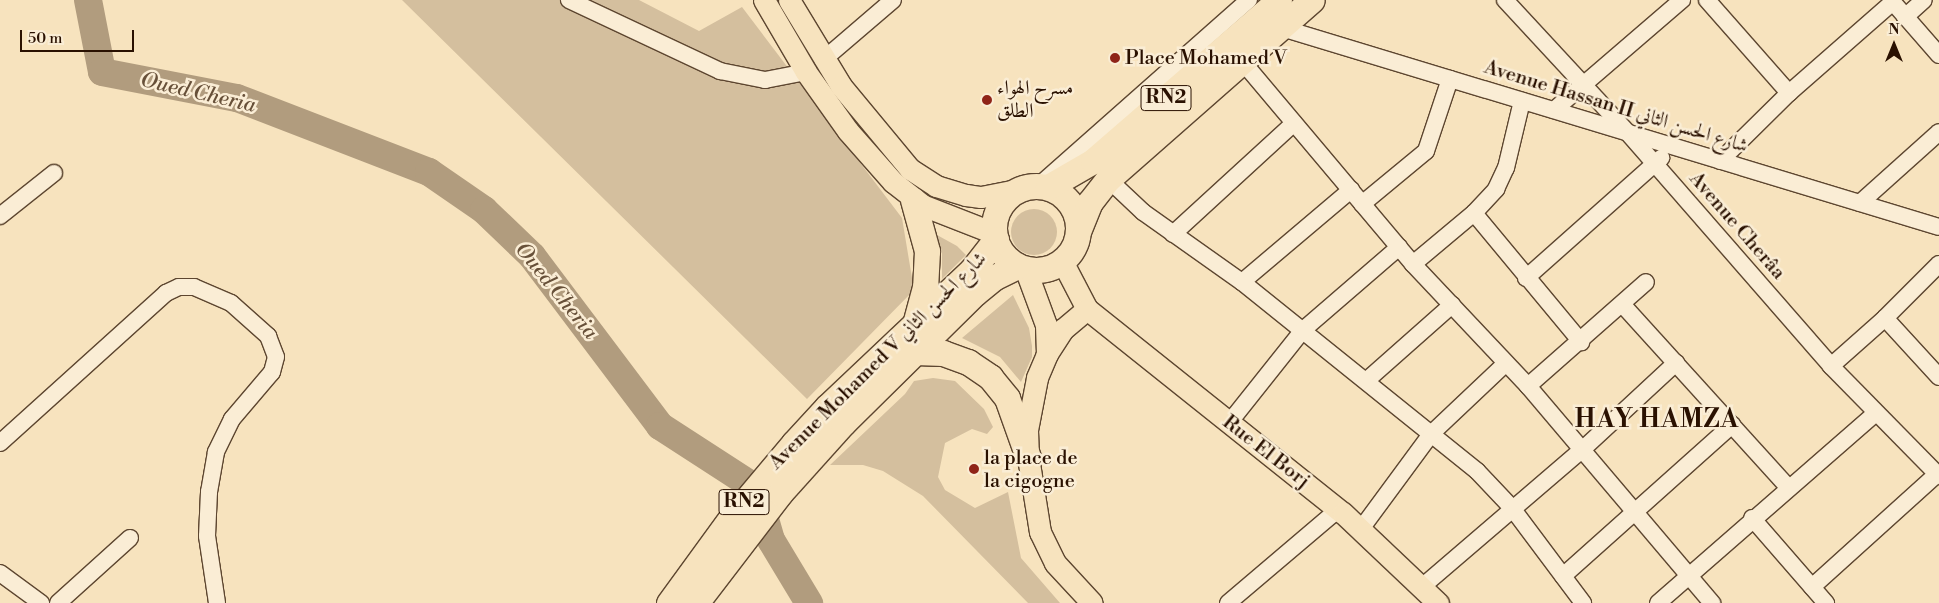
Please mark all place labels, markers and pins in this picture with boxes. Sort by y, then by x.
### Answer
place label: Place Mohamed V [1125,46,1287,70]
marker: Place Mohamed V [1109,52,1121,64]
place label: مسرح الهواء الطلق [997,76,1073,123]
marker: مسرح الهواء الطلق [981,94,993,106]
place label: la place de la cigogne [984,446,1078,493]
marker: la place de la cigogne [968,463,980,475]

